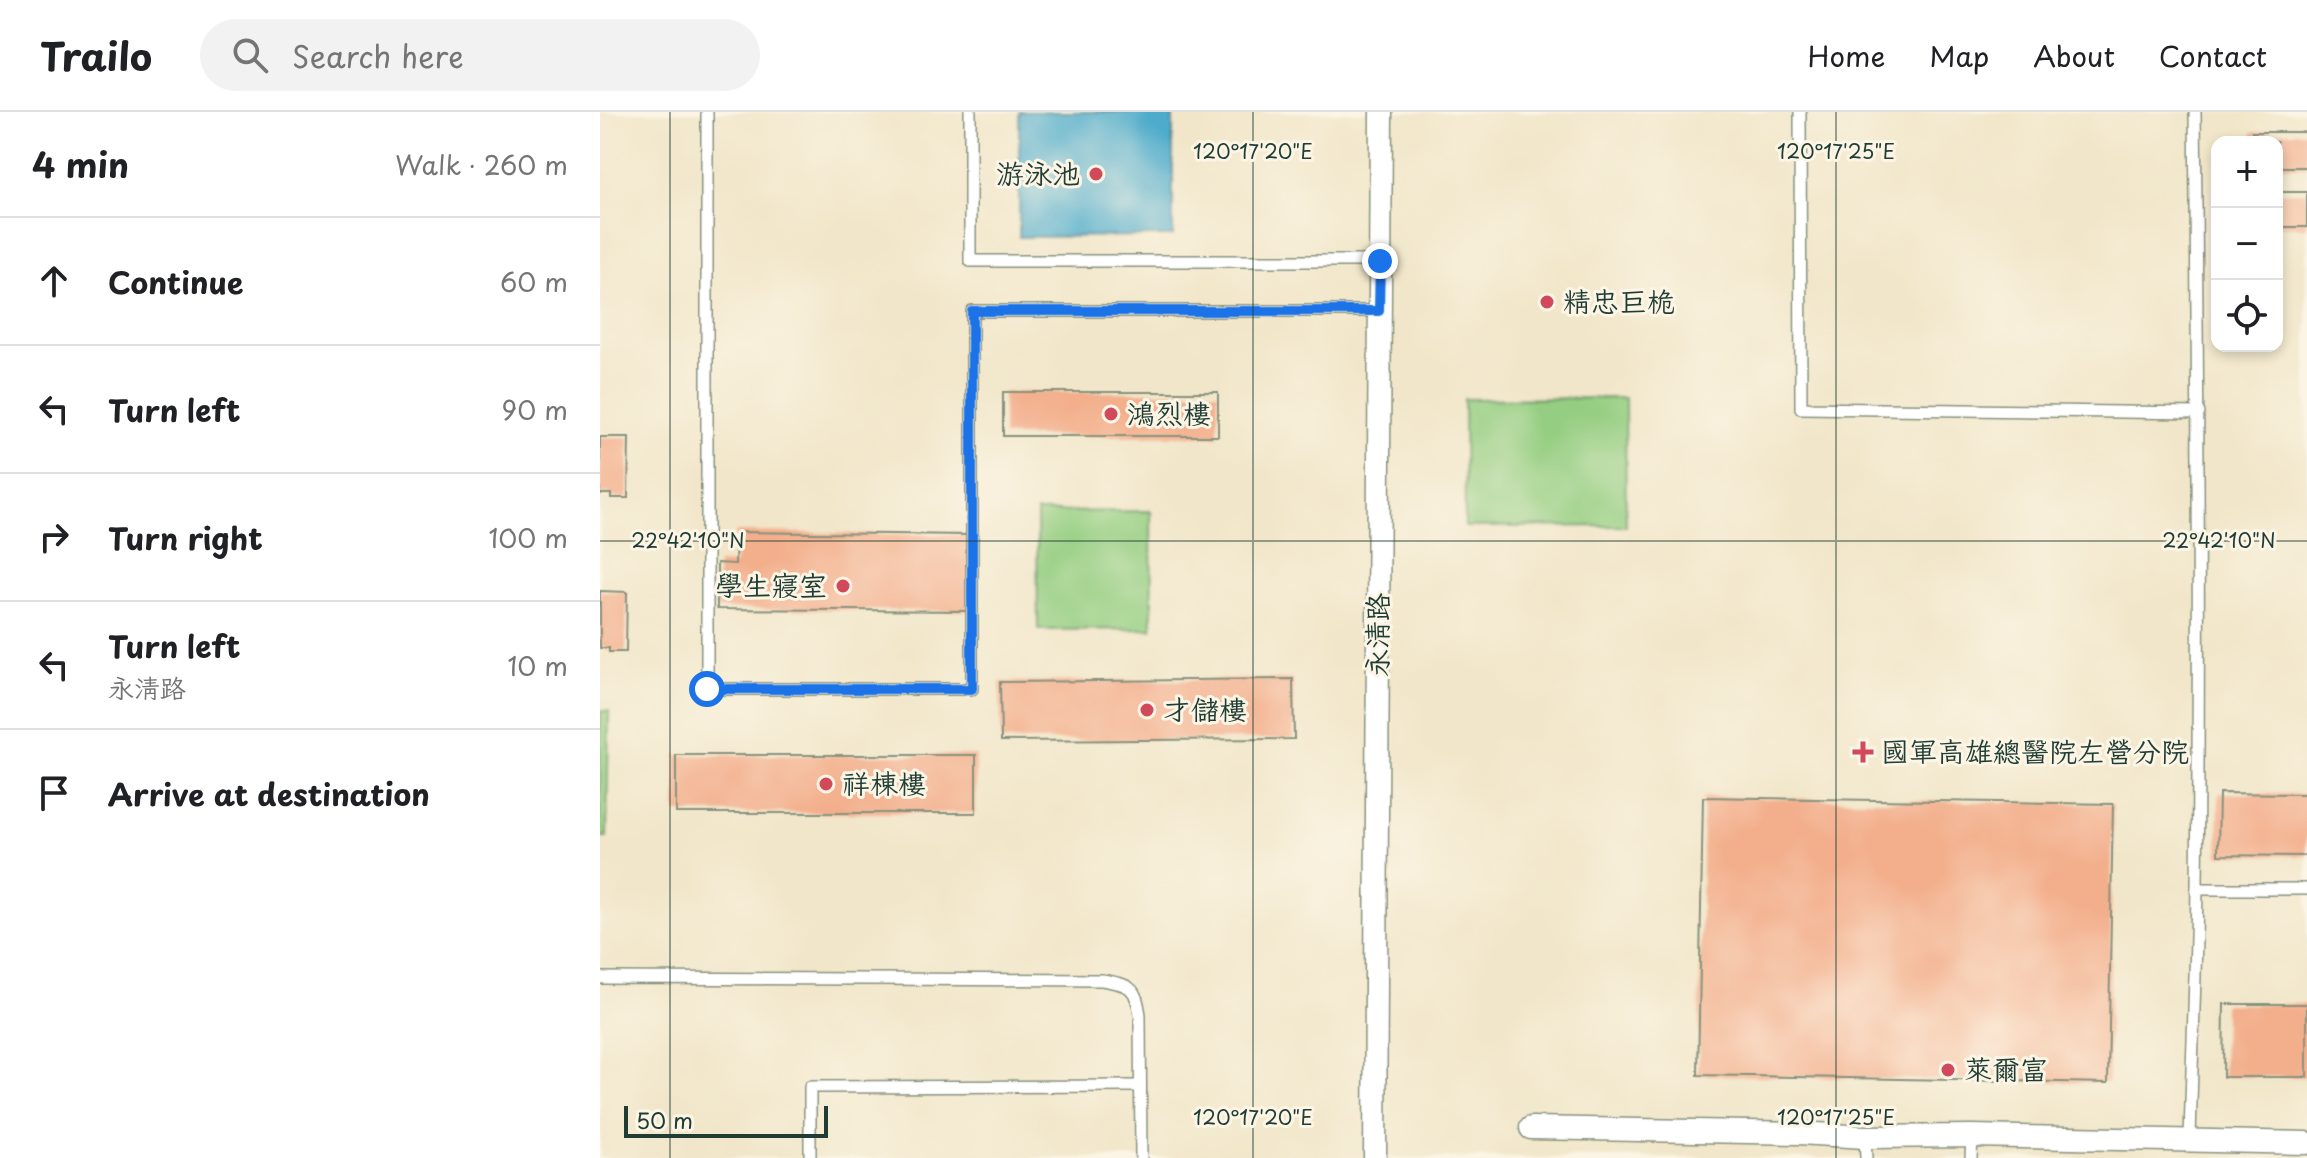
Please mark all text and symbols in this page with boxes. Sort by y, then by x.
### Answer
search box [200,19,760,91]
text: Trailo [40,27,152,84]
icon: search [228,33,272,77]
text: Search here [292,33,464,78]
text: Home [1807,34,1885,77]
text: Map [1929,34,1989,77]
text: About [2033,34,2115,77]
text: Contact [2159,34,2267,77]
text: 120°17'20"E [1193,136,1313,166]
text: 120°17'25"E [1777,136,1895,166]
map controls [2211,136,2283,352]
button: + [2211,136,2283,208]
text: 4 min [32,138,129,190]
text: Walk · 260 m [395,145,568,184]
place label: 游泳池 [996,151,1080,194]
marker: 游泳池 [1087,165,1105,183]
button: − [2211,208,2283,280]
route end [1362,243,1398,279]
icon: ahead [32,259,76,303]
text: Continue [108,259,243,304]
text: 60 m [500,262,568,301]
place label: 精忠巨桅 [1563,279,1675,322]
button: locate [2211,280,2283,352]
marker: 精忠巨桅 [1538,293,1556,311]
icon: left [32,387,76,431]
text: Turn left [108,387,240,432]
text: 90 m [501,390,568,429]
place label: 鴻烈樓 [1127,391,1211,434]
marker: 鴻烈樓 [1102,405,1120,423]
icon: right [32,515,76,559]
text: Turn right [108,515,263,560]
text: 100 m [488,518,568,557]
text: 22°42'10"N [631,525,745,555]
text: 22°42'10"N [2162,525,2276,555]
place label: 學生寢室 [715,563,827,606]
marker: 學生寢室 [834,577,852,595]
street label: 永清路 [1355,593,1398,677]
text: Turn left [108,623,240,668]
icon: left [32,643,76,687]
text: 10 m [507,646,568,685]
text: 永清路 [108,668,186,707]
route start [689,671,725,707]
place label: 才儲樓 [1163,687,1247,730]
marker: 才儲樓 [1138,701,1156,719]
place label: 國軍高雄總醫院左營分院 [1881,729,2189,772]
marker: 國軍高雄總醫院左營分院 [1852,741,1874,763]
place label: 祥棟樓 [842,761,926,804]
icon: arrive [32,771,76,815]
text: Arrive at destination [108,771,430,816]
marker: 祥棟樓 [817,775,835,793]
place label: 萊爾富 [1964,1047,2048,1090]
marker: 萊爾富 [1939,1061,1957,1079]
scale bar [624,1102,828,1138]
text: 120°17'20"E [1193,1102,1313,1132]
text: 120°17'25"E [1777,1102,1895,1132]
text: 50 m [636,1103,693,1136]

